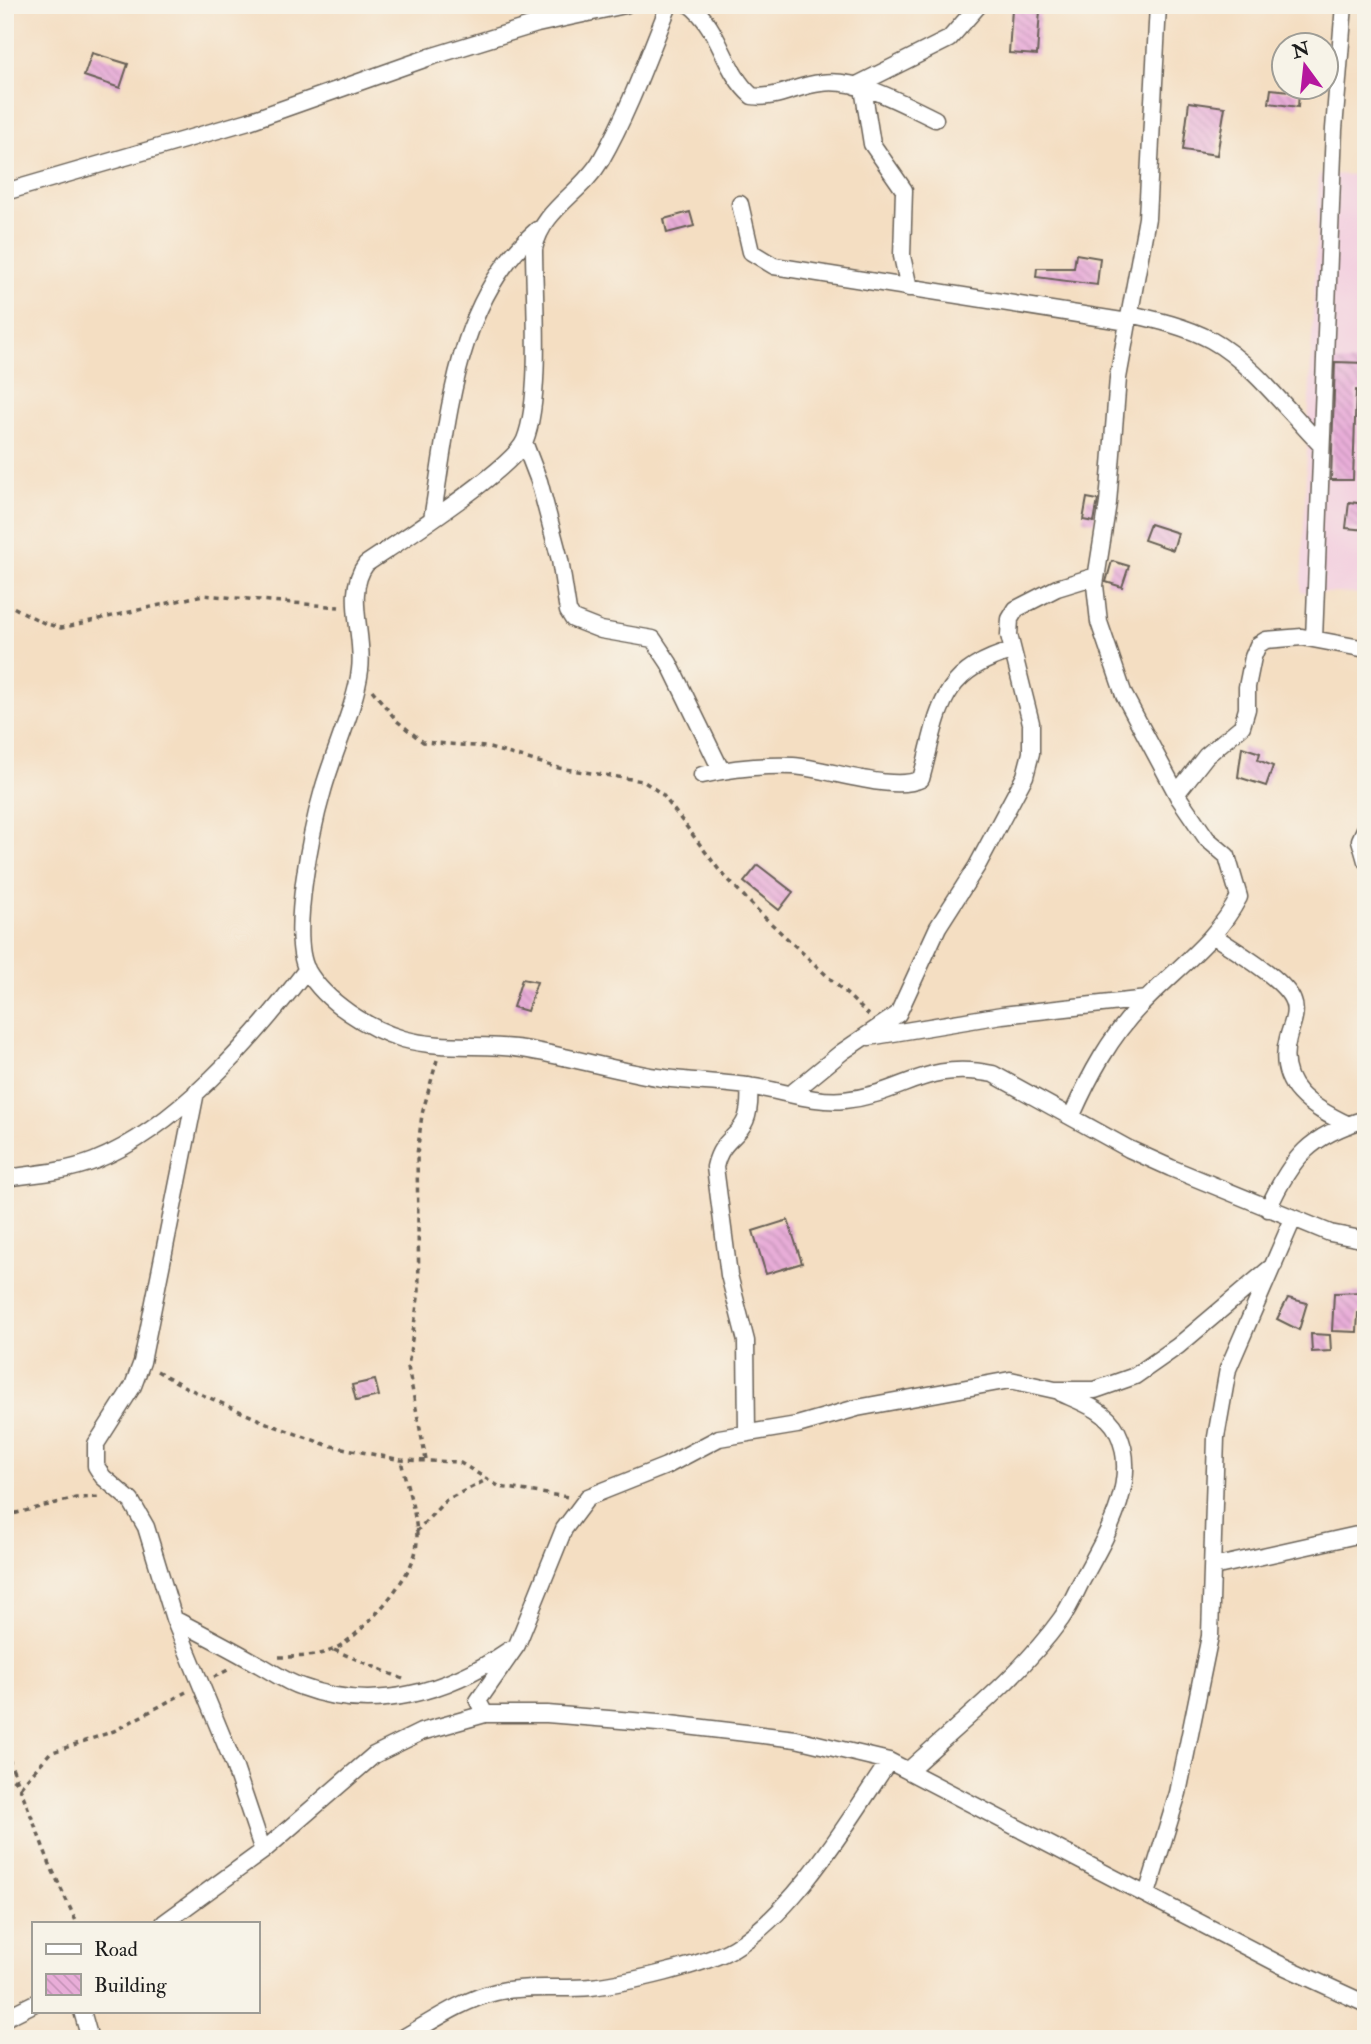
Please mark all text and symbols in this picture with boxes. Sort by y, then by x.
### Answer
north arrow [1270,32,1340,102]
text: N [1289,36,1313,65]
legend [32,1922,259,2012]
text: Road [94,1936,139,1963]
text: Building [94,1972,167,1999]

